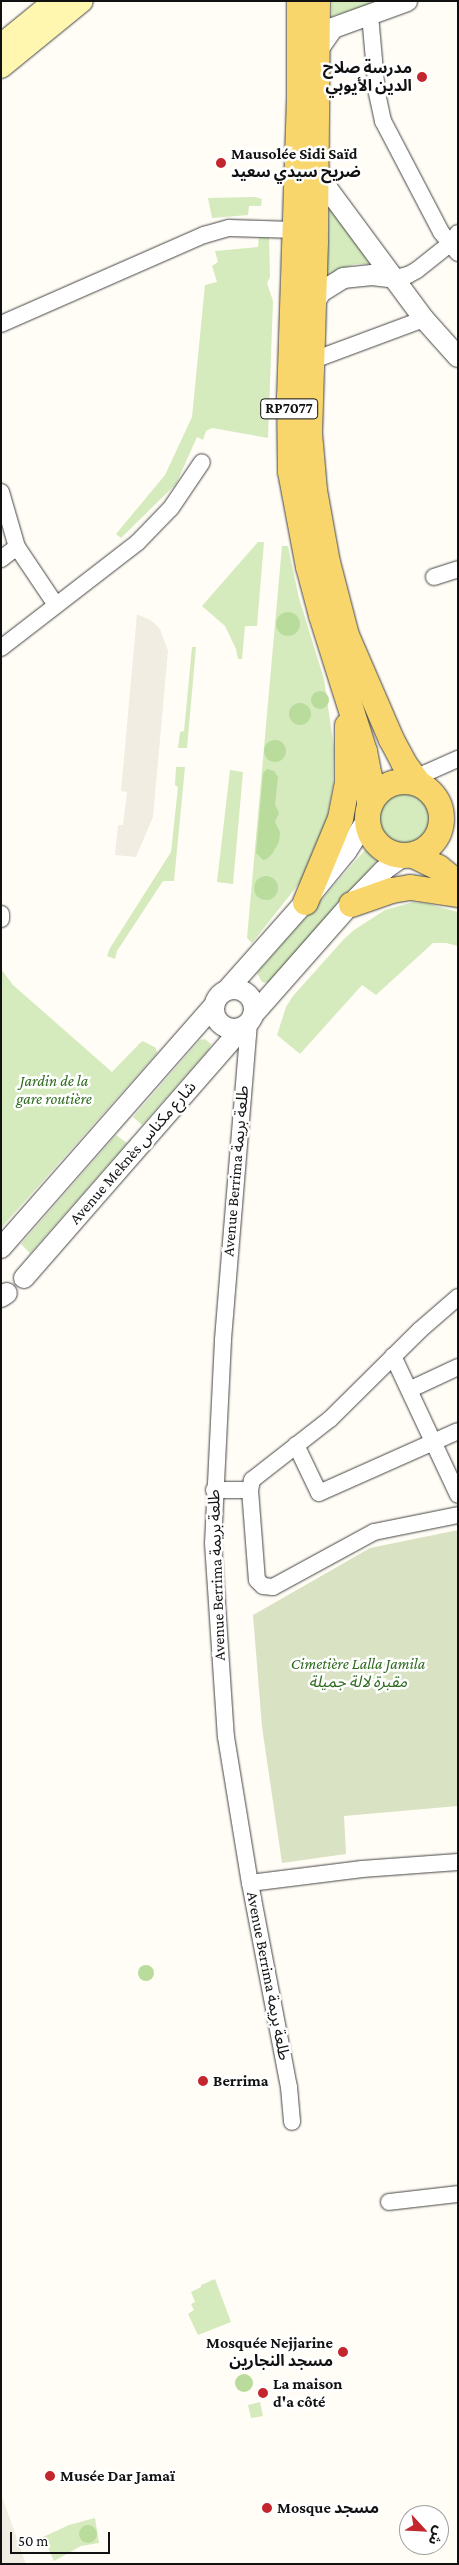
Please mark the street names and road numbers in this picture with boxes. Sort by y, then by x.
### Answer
road number: RP7077 [259,396,319,422]
street label: Avenue Meknès شارع مكناس [66,1078,200,1228]
street label: Avenue Berrima طلعة بريمة [219,1085,253,1257]
street label: Avenue Berrima طلعة بريمة [204,1489,230,1661]
street label: Avenue Berrima طلعة بريمة [242,1890,294,2062]

